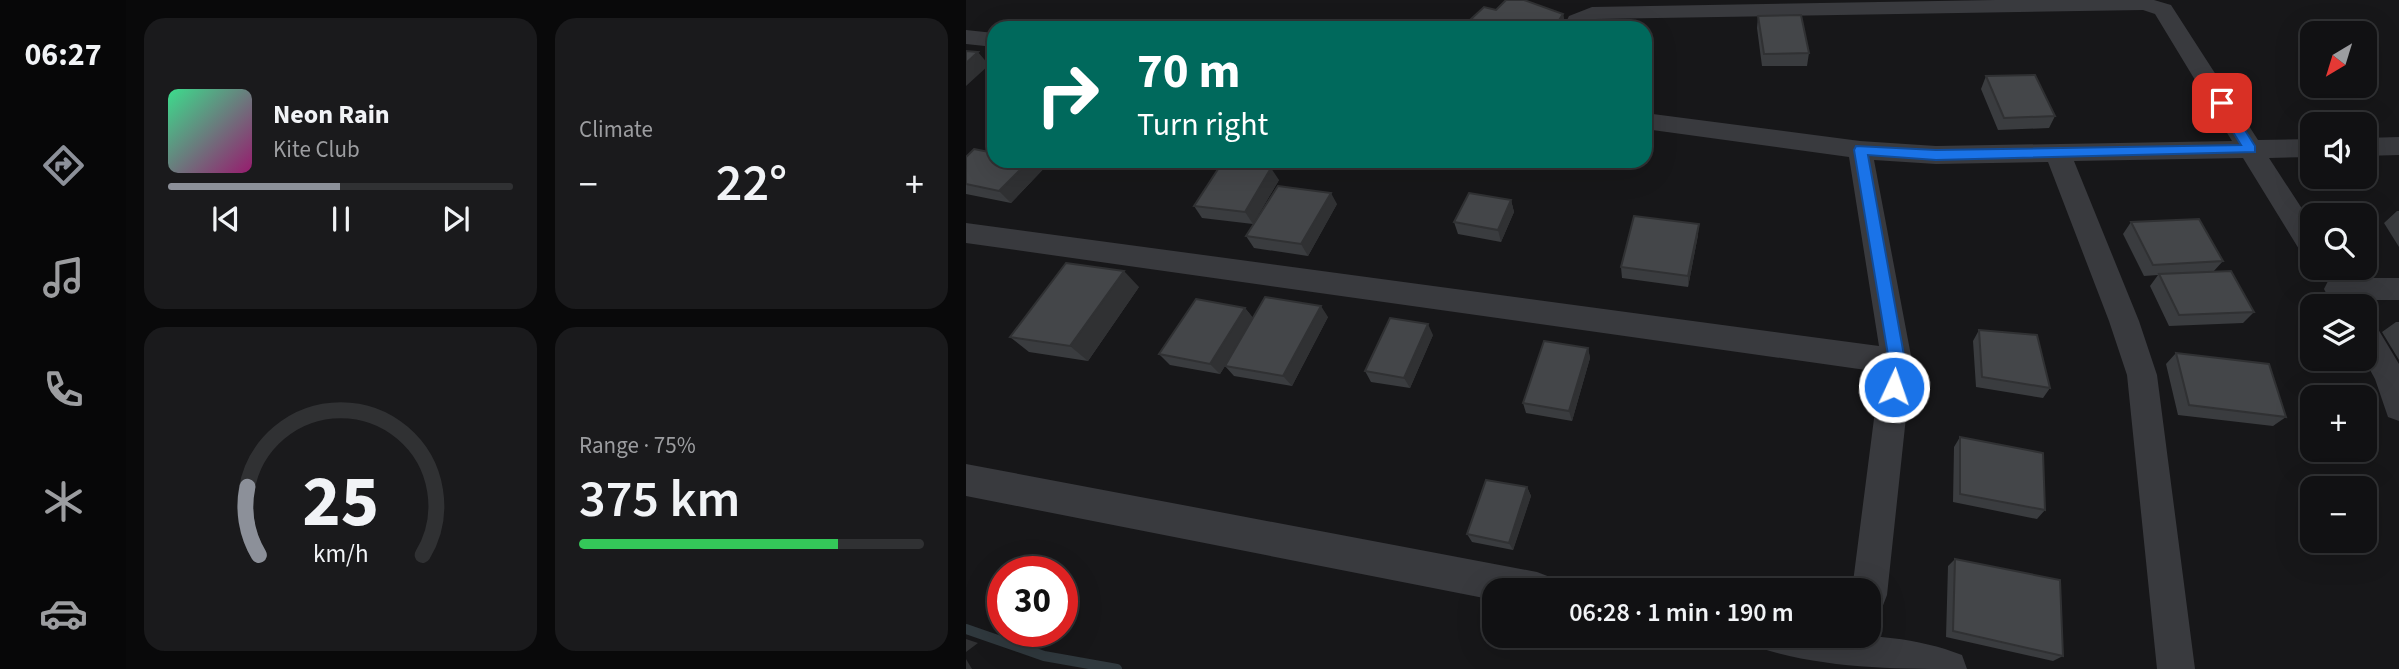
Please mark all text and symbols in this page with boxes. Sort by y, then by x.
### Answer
north arrow [2300,21,2376,98]
map controls [2300,21,2377,553]
text: 06:27 [24,32,102,78]
text: 70 m [1137,37,1241,107]
icon: right [1022,49,1113,140]
pin [2192,73,2252,133]
icon: arrive [2203,84,2241,122]
text: Neon Rain [273,96,390,133]
text: Turn right [1137,102,1268,148]
button: sound [2300,112,2377,189]
text: Climate [579,113,653,146]
text: Kite Club [273,133,360,166]
icon: directions [39,141,88,190]
text: 22° [716,147,787,221]
text: − [579,158,598,212]
text: + [905,158,924,212]
icon: previous [207,200,245,238]
icon: pause [322,200,360,238]
icon: next [437,200,475,238]
button: search [2300,203,2377,280]
icon: music [39,253,88,302]
button: layers [2300,294,2377,371]
position arrow [1857,350,1931,424]
icon: phone [39,365,88,414]
button: + [2300,385,2377,462]
text: Range · 75% [579,429,696,462]
text: 25 [302,450,379,554]
text: 375 km [579,463,740,537]
button: − [2300,476,2377,553]
icon: climate [39,477,88,526]
text: km/h [313,536,368,572]
speed limit sign: 30 [987,556,1078,647]
icon: car [39,589,88,638]
text: 06:28 · 1 min · 190 m [1569,594,1794,631]

